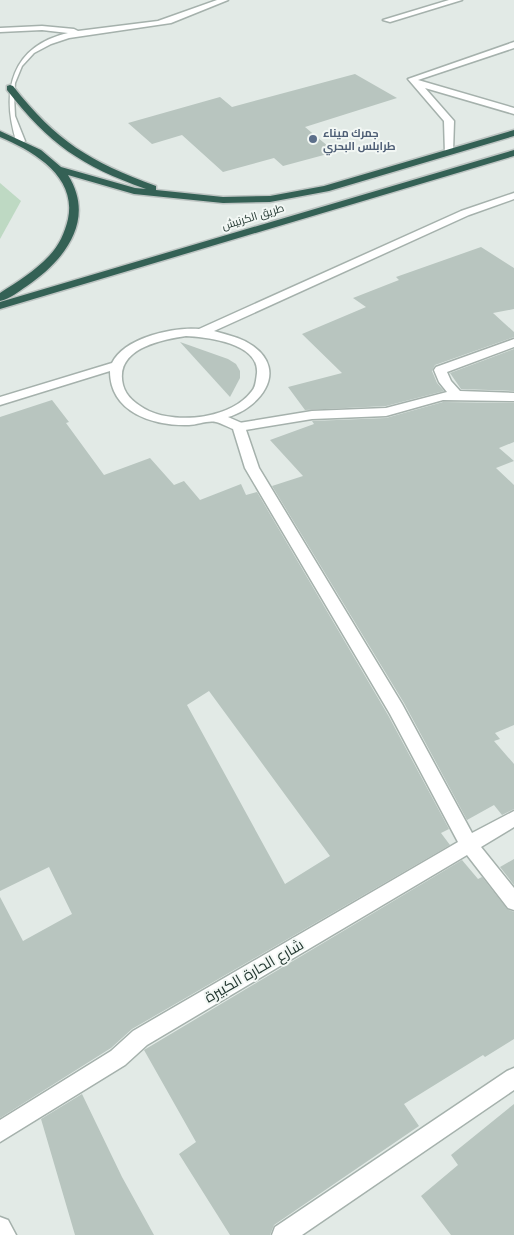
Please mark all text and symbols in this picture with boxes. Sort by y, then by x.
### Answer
place label: جمرك ميناء طرابلس البحري [323,127,396,156]
marker: جمرك ميناء طرابلس البحري [307,133,319,145]
street label: طريق الكرنيش [220,201,286,233]
street label: شارع الحارة الكبيرة [201,935,308,1008]

